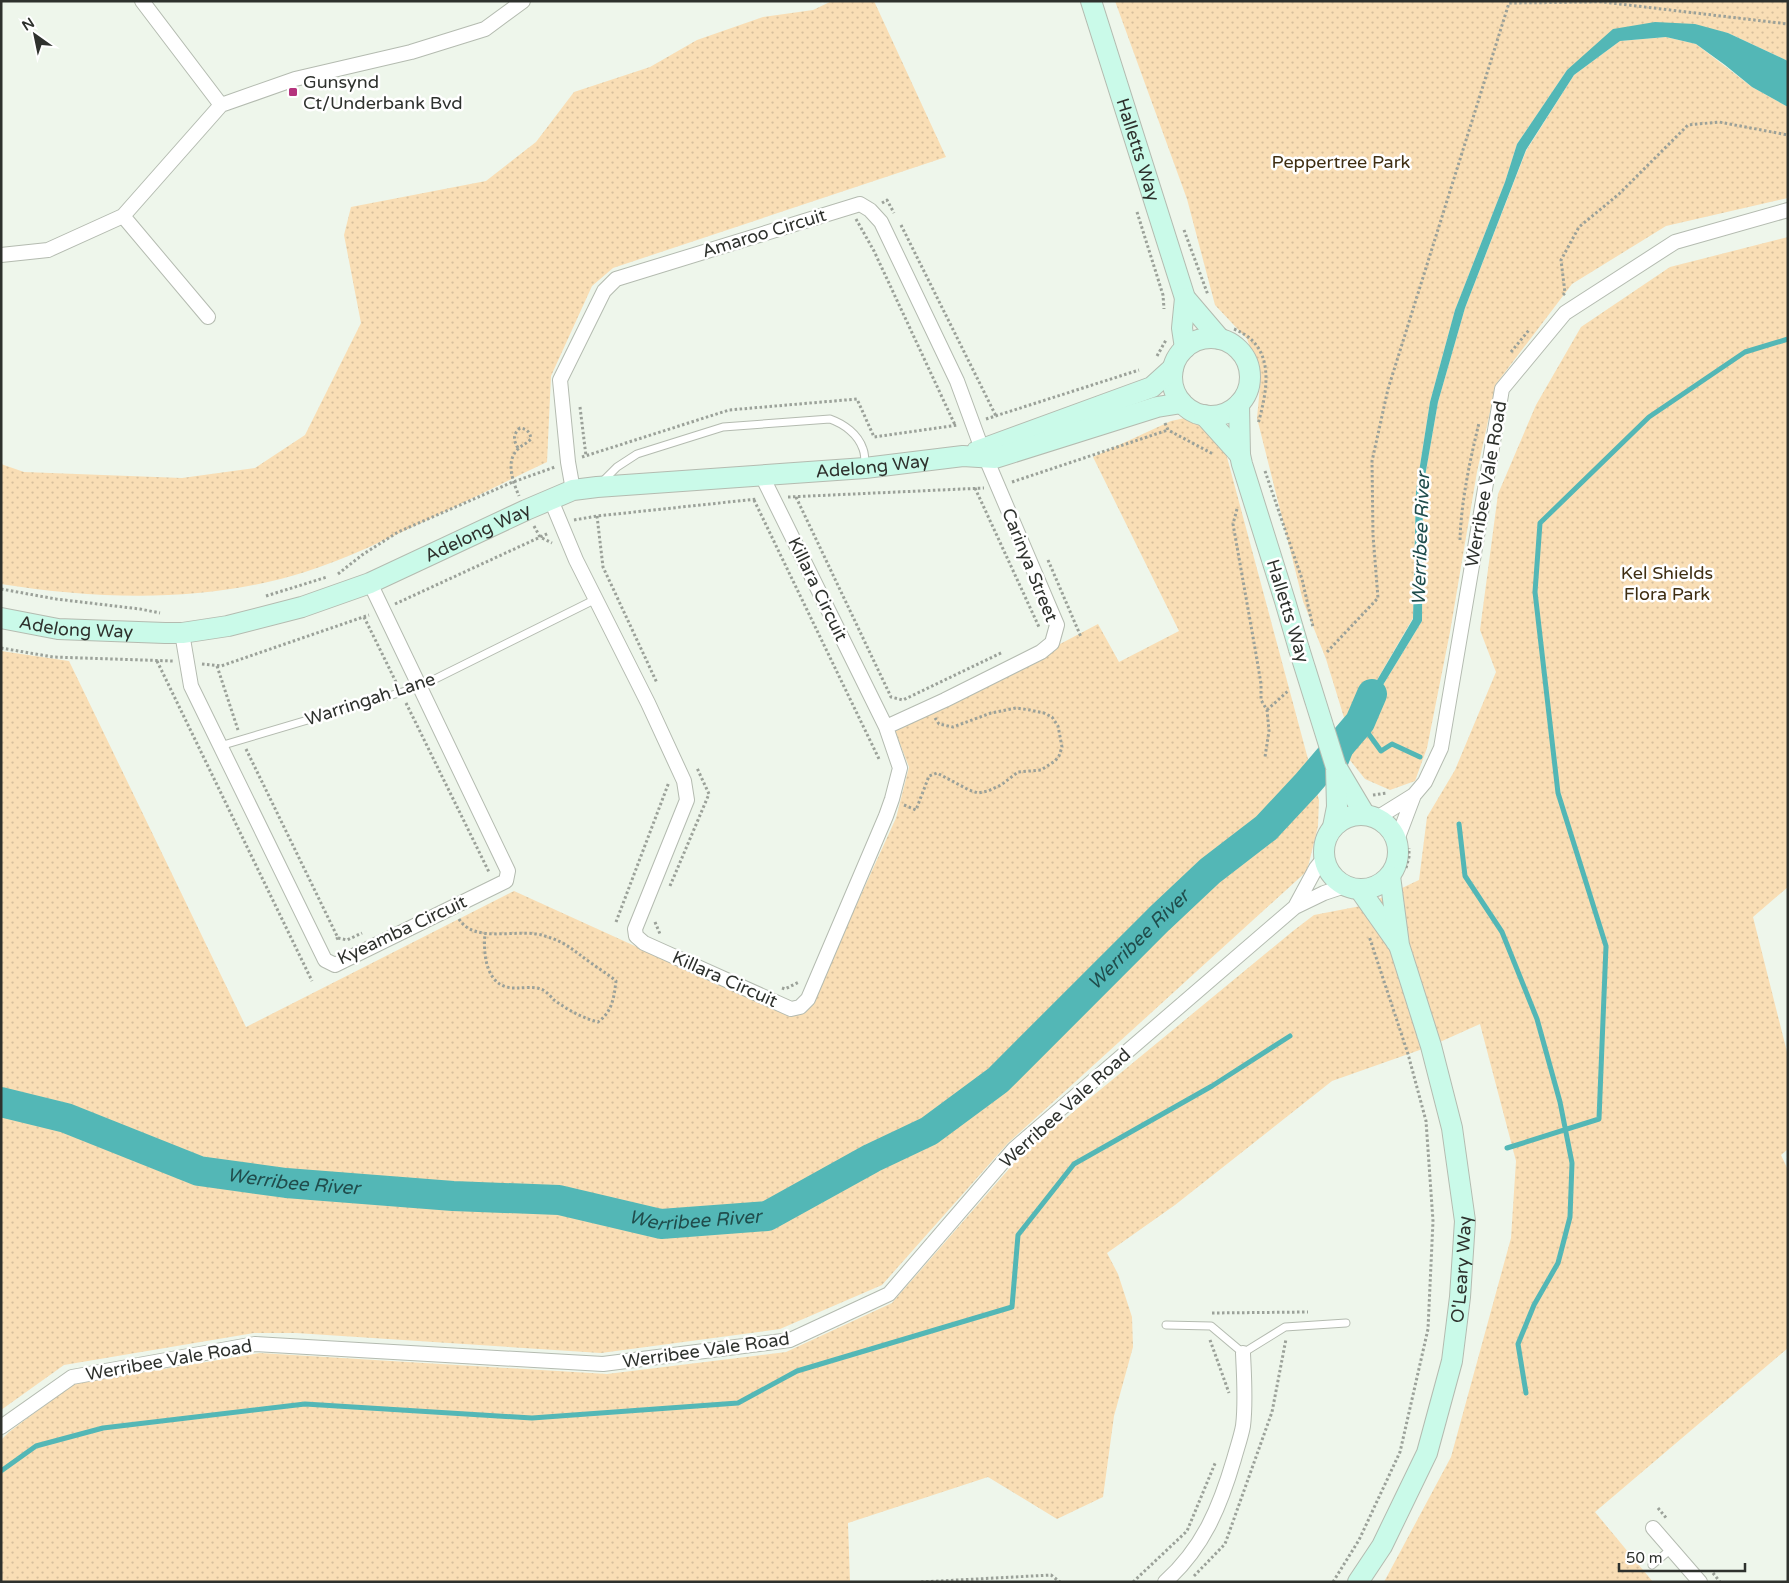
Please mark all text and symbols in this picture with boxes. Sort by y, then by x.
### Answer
north arrow [10,10,60,60]
text: N [19,14,38,35]
place label: Gunsynd Ct/Underbank Bvd [303,71,463,114]
marker: Gunsynd Ct/Underbank Bvd [287,86,299,98]
street label: Halletts Way [1111,95,1165,204]
park label: Peppertree Park [1272,151,1411,173]
street label: Amaroo Circuit [699,204,829,262]
street label: Werribee Vale Road [1461,399,1511,569]
street label: Adelong Way [815,449,931,482]
water label: Werribee River [1408,469,1434,606]
street label: Adelong Way [421,498,534,567]
street label: Carinya Street [997,505,1063,625]
street label: Killara Circuit [783,533,853,645]
street label: Halletts Way [1262,557,1314,666]
park label: Kel Shields Flora Park [1621,562,1713,605]
street label: Adelong Way [17,611,134,643]
street label: Warringah Lane [302,668,438,730]
water label: Werribee River [1084,883,1196,994]
street label: Kyeamba Circuit [334,890,470,970]
street label: Killara Circuit [669,946,781,1012]
street label: Werribee Vale Road [995,1043,1135,1173]
water label: Werribee River [226,1164,363,1200]
water label: Werribee River [626,1205,765,1236]
street label: O'Leary Way [1446,1214,1477,1324]
street label: Werribee Vale Road [621,1327,791,1373]
street label: Werribee Vale Road [84,1335,254,1385]
scale bar [1619,1540,1745,1572]
text: 50 m [1626,1549,1663,1567]

